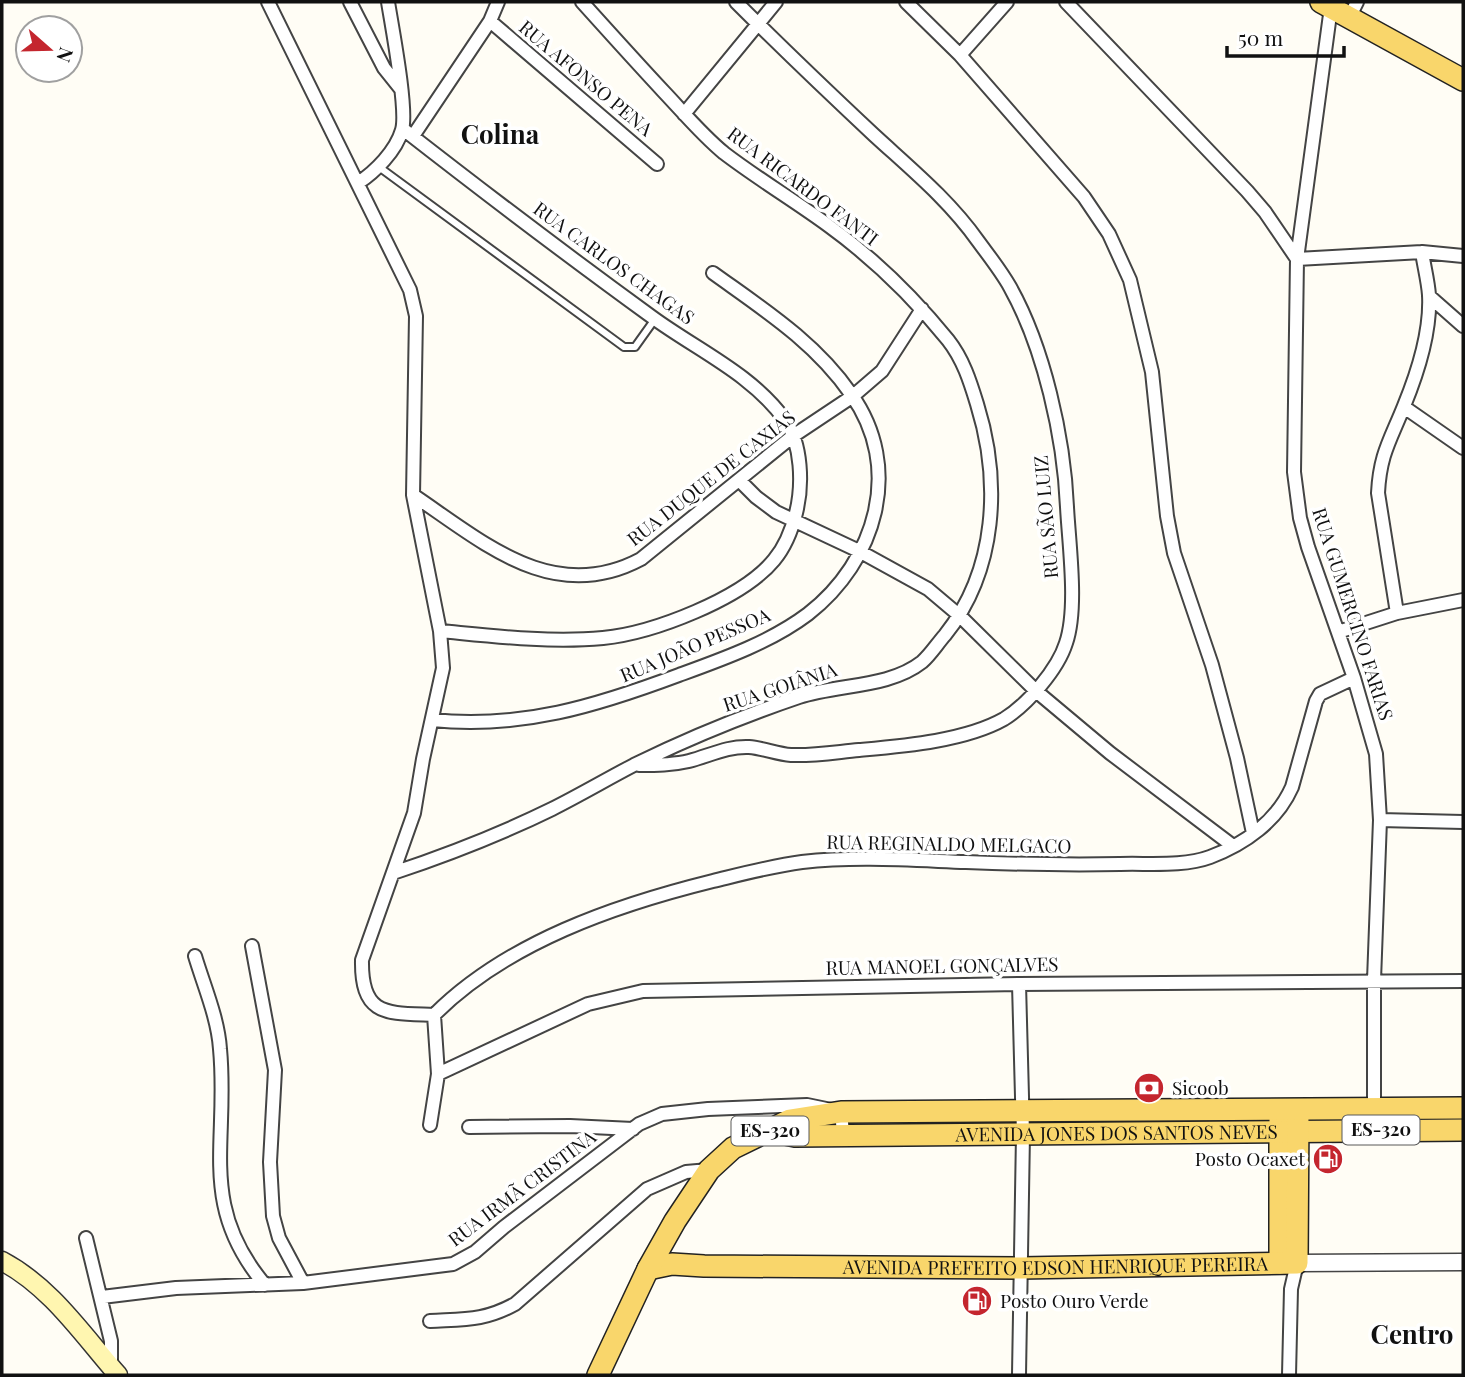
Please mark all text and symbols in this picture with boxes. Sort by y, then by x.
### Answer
north arrow [14,14,84,84]
street label: RUA AFONSO PENA [514,14,660,142]
scale bar [1227,14,1344,58]
text: 50 m [1238,23,1284,51]
text: N [51,44,80,66]
district label: Colina [461,116,540,151]
street label: RUA RICARDO FANTI [723,120,884,251]
street label: RUA CARLOS CHAGAS [529,195,700,330]
street label: RUA DUQUE DE CAXIAS [621,403,800,551]
street label: RUA SÃO LUIZ [1027,454,1063,580]
street label: RUA GUMERCINO FARIAS [1307,504,1401,723]
street label: RUA JOÃO PESSOA [616,600,775,687]
street label: RUA GOIÂNIA [719,655,841,717]
street label: RUA REGINALDO MELGACO [826,828,1072,858]
street label: RUA MANOEL GONÇALVES [825,950,1059,980]
bank icon: Sicoob [1132,1071,1166,1105]
place label: Sicoob [1172,1074,1229,1100]
road number: ES-320 [1342,1115,1420,1144]
road number: ES-320 [732,1116,808,1146]
street label: AVENIDA JONES DOS SANTOS NEVES [954,1118,1278,1147]
street label: RUA IRMÃ CRISTINA [442,1122,601,1251]
fuel station icon: Posto Ocaxet [1311,1142,1345,1176]
place label: Posto Ocaxet [1195,1145,1305,1171]
street label: AVENIDA PREFEITO EDSON HENRIQUE PEREIRA [842,1250,1269,1280]
fuel station icon: Posto Ouro Verde [960,1284,994,1318]
place label: Posto Ouro Verde [1000,1287,1149,1313]
district label: Centro [1371,1316,1453,1351]

